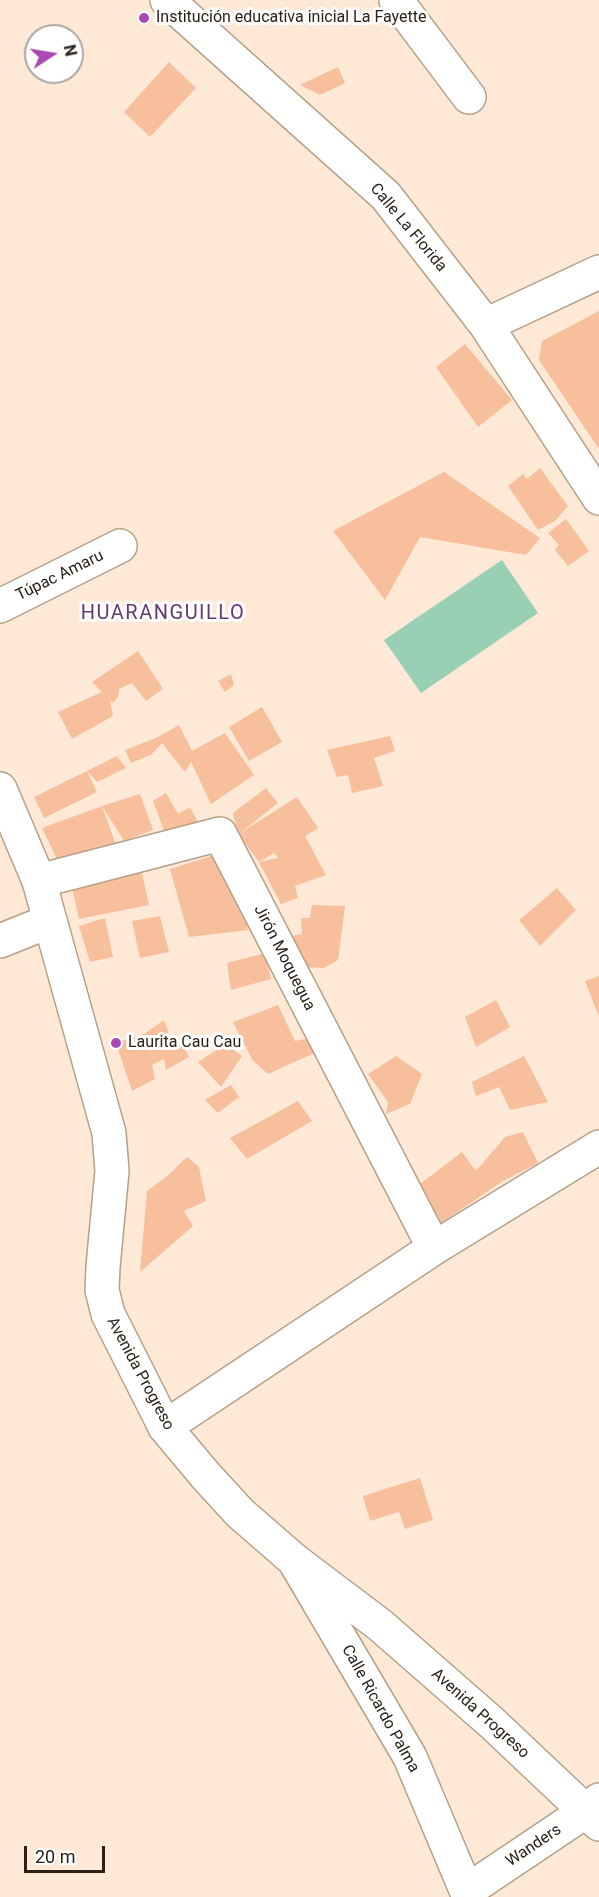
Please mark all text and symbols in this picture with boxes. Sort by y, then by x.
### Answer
place label: Institución educativa inicial La Fayette [156,8,426,28]
marker: Institución educativa inicial La Fayette [137,11,151,25]
north arrow [24,24,84,84]
text: N [60,43,81,58]
street label: Calle La Florida [365,180,451,276]
street label: Túpac Amaru [13,547,107,605]
district label: HUARANGUILLO [81,602,245,626]
street label: Jirón Moquegua [249,902,319,1014]
place label: Laurita Cau Cau [128,1033,241,1053]
marker: Laurita Cau Cau [109,1036,123,1050]
street label: Avenida Progreso [102,1314,178,1434]
street label: Calle Ricardo Palma [337,1642,423,1776]
street label: Avenida Progreso [427,1665,533,1763]
street label: Wanders [503,1821,565,1871]
scale bar [27,1834,108,1872]
text: 20 m [35,1846,75,1867]

